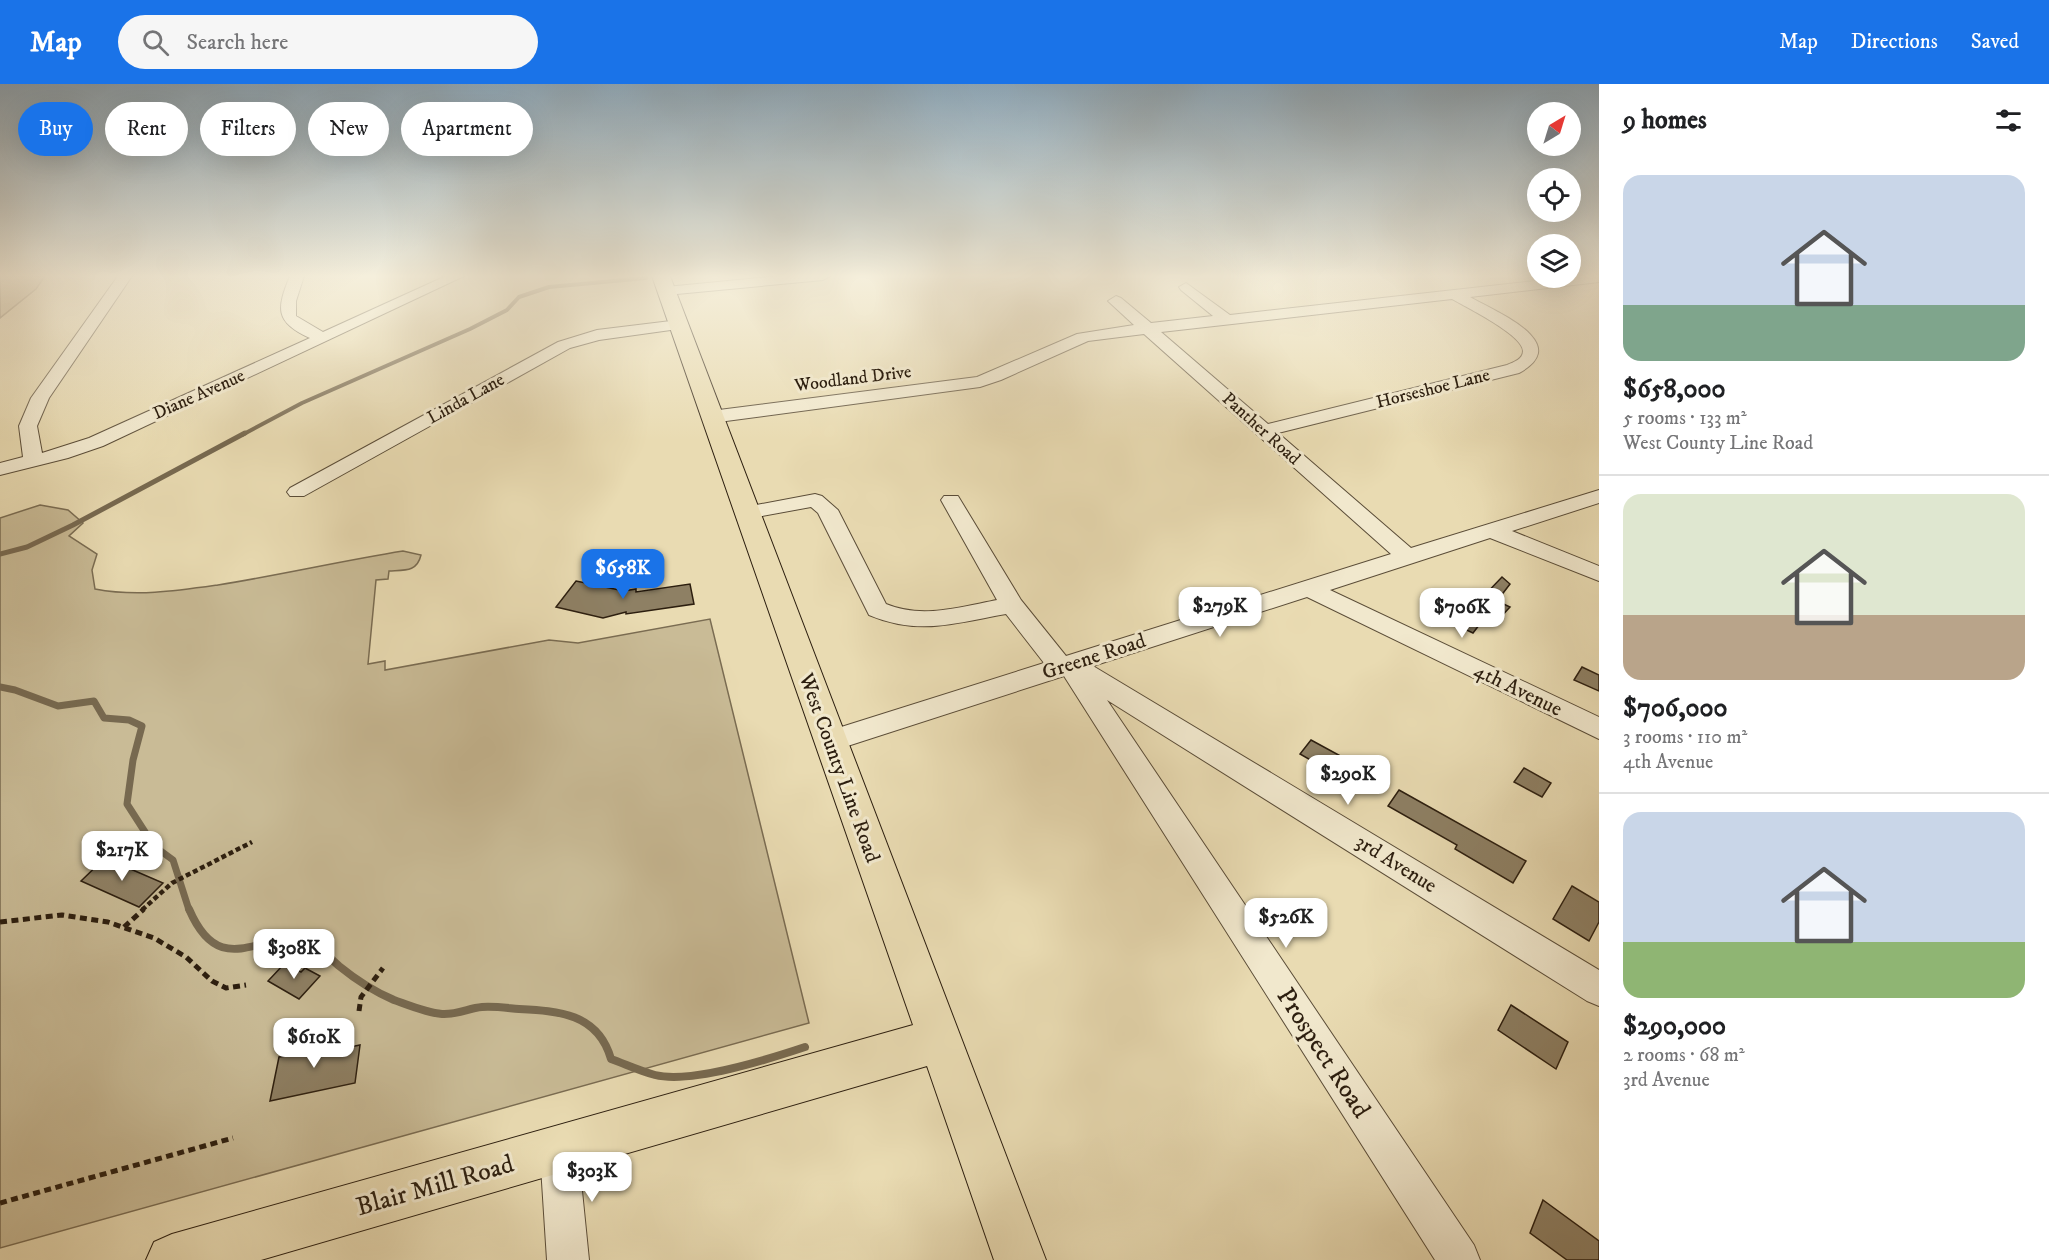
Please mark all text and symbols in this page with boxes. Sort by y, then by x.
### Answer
search box [118,15,538,69]
text: Map [30,25,82,60]
icon: search [139,26,172,59]
text: Search here [187,29,288,56]
text: Map [1779,29,1818,55]
text: Directions [1851,29,1938,55]
text: Saved [1971,29,2019,55]
chip: Buy [18,102,93,156]
chip: Rent [105,102,188,156]
chip: Filters [200,102,296,156]
chip: New [308,102,389,156]
chip: Apartment [401,102,533,156]
north arrow [1527,102,1581,156]
map controls [1527,102,1581,288]
text: 9 homes [1623,104,1707,137]
icon: filters [1992,104,2025,137]
button: locate [1527,168,1581,222]
icon: home [1770,214,1878,322]
button: layers [1527,234,1581,288]
street label: Woodland Drive [792,361,913,397]
street label: Horseshoe Lane [1374,364,1492,414]
street label: Diane Avenue [150,365,248,425]
street label: Linda Lane [424,369,508,429]
text: $658,000 [1623,373,1726,406]
street label: Panther Road [1217,388,1305,470]
text: 5 rooms · 133 m² [1623,406,1747,431]
text: West County Line Road [1623,431,1813,456]
icon: home [1770,533,1878,641]
pin: $658K [581,549,665,600]
text: $658K [595,556,651,581]
pin: $279K [1178,587,1262,638]
pin: $706K [1420,588,1504,639]
text: $279K [1193,594,1247,619]
text: $706K [1434,595,1490,620]
street label: Greene Road [1039,628,1150,686]
street label: 4th Avenue [1470,658,1567,723]
street label: West County Line Road [792,669,886,867]
text: $706,000 [1623,692,1727,725]
text: 3 rooms · 110 m² [1623,725,1747,750]
text: 4th Avenue [1623,750,1713,775]
pin: $290K [1306,755,1390,806]
text: $290K [1320,762,1376,787]
street label: 3rd Avenue [1350,829,1442,899]
pin: $217K [80,831,164,882]
text: $217K [96,838,148,863]
icon: home [1770,851,1878,959]
pin: $526K [1244,898,1328,949]
text: $526K [1258,905,1314,930]
pin: $308K [252,929,336,980]
text: $308K [267,936,321,961]
street label: Prospect Road [1269,982,1377,1124]
text: $290,000 [1623,1010,1726,1043]
pin: $610K [272,1018,356,1069]
text: $610K [287,1025,341,1050]
text: 2 rooms · 68 m² [1623,1043,1745,1068]
text: 3rd Avenue [1623,1068,1710,1093]
street label: Blair Mill Road [352,1148,518,1224]
pin: $303K [550,1152,634,1203]
text: $303K [567,1159,617,1184]

